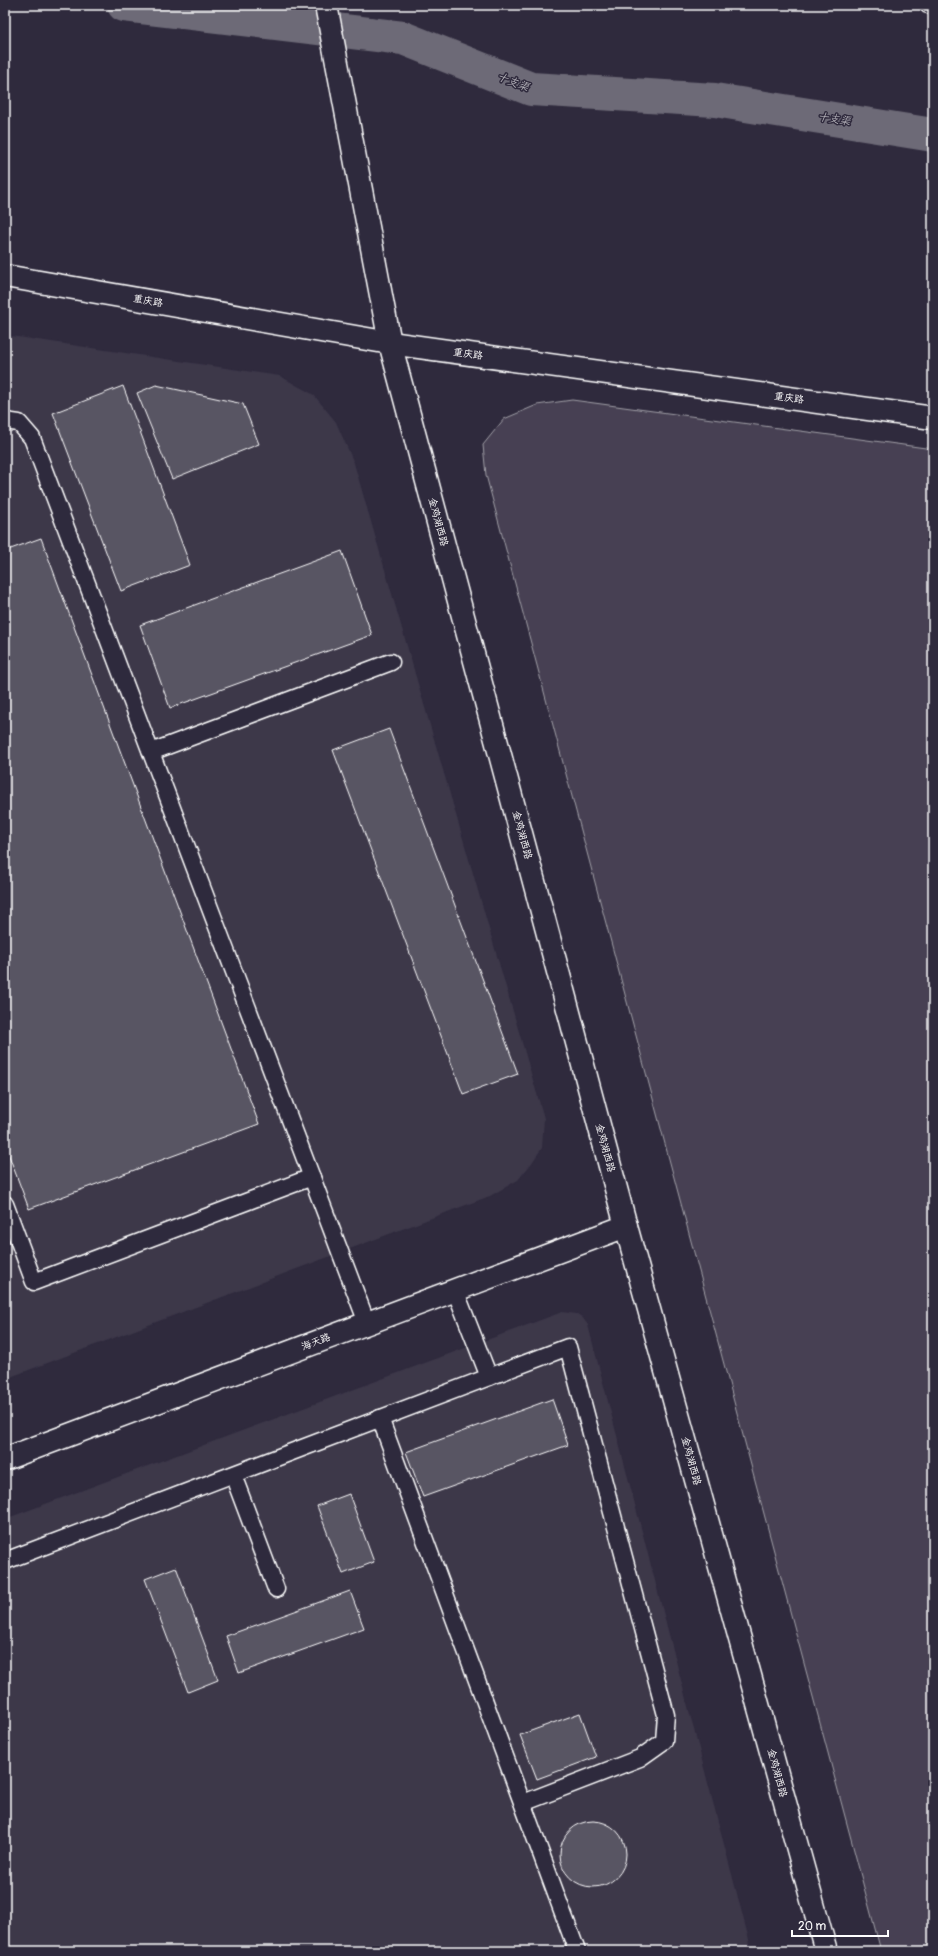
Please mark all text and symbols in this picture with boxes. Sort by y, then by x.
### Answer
water label: 十支渠 [495,70,532,94]
water label: 十支渠 [817,110,852,128]
street label: 重庆路 [132,292,164,310]
street label: 重庆路 [452,346,484,362]
street label: 重庆路 [773,390,805,406]
street label: 金鸡湖西路 [426,496,450,548]
street label: 金鸡湖西路 [510,809,534,861]
street label: 金鸡湖西路 [593,1122,617,1174]
street label: 海天路 [300,1331,332,1353]
street label: 金鸡湖西路 [679,1435,703,1487]
street label: 金鸡湖西路 [765,1747,789,1799]
scale bar [792,1912,888,1938]
text: 20 m [798,1919,827,1934]

